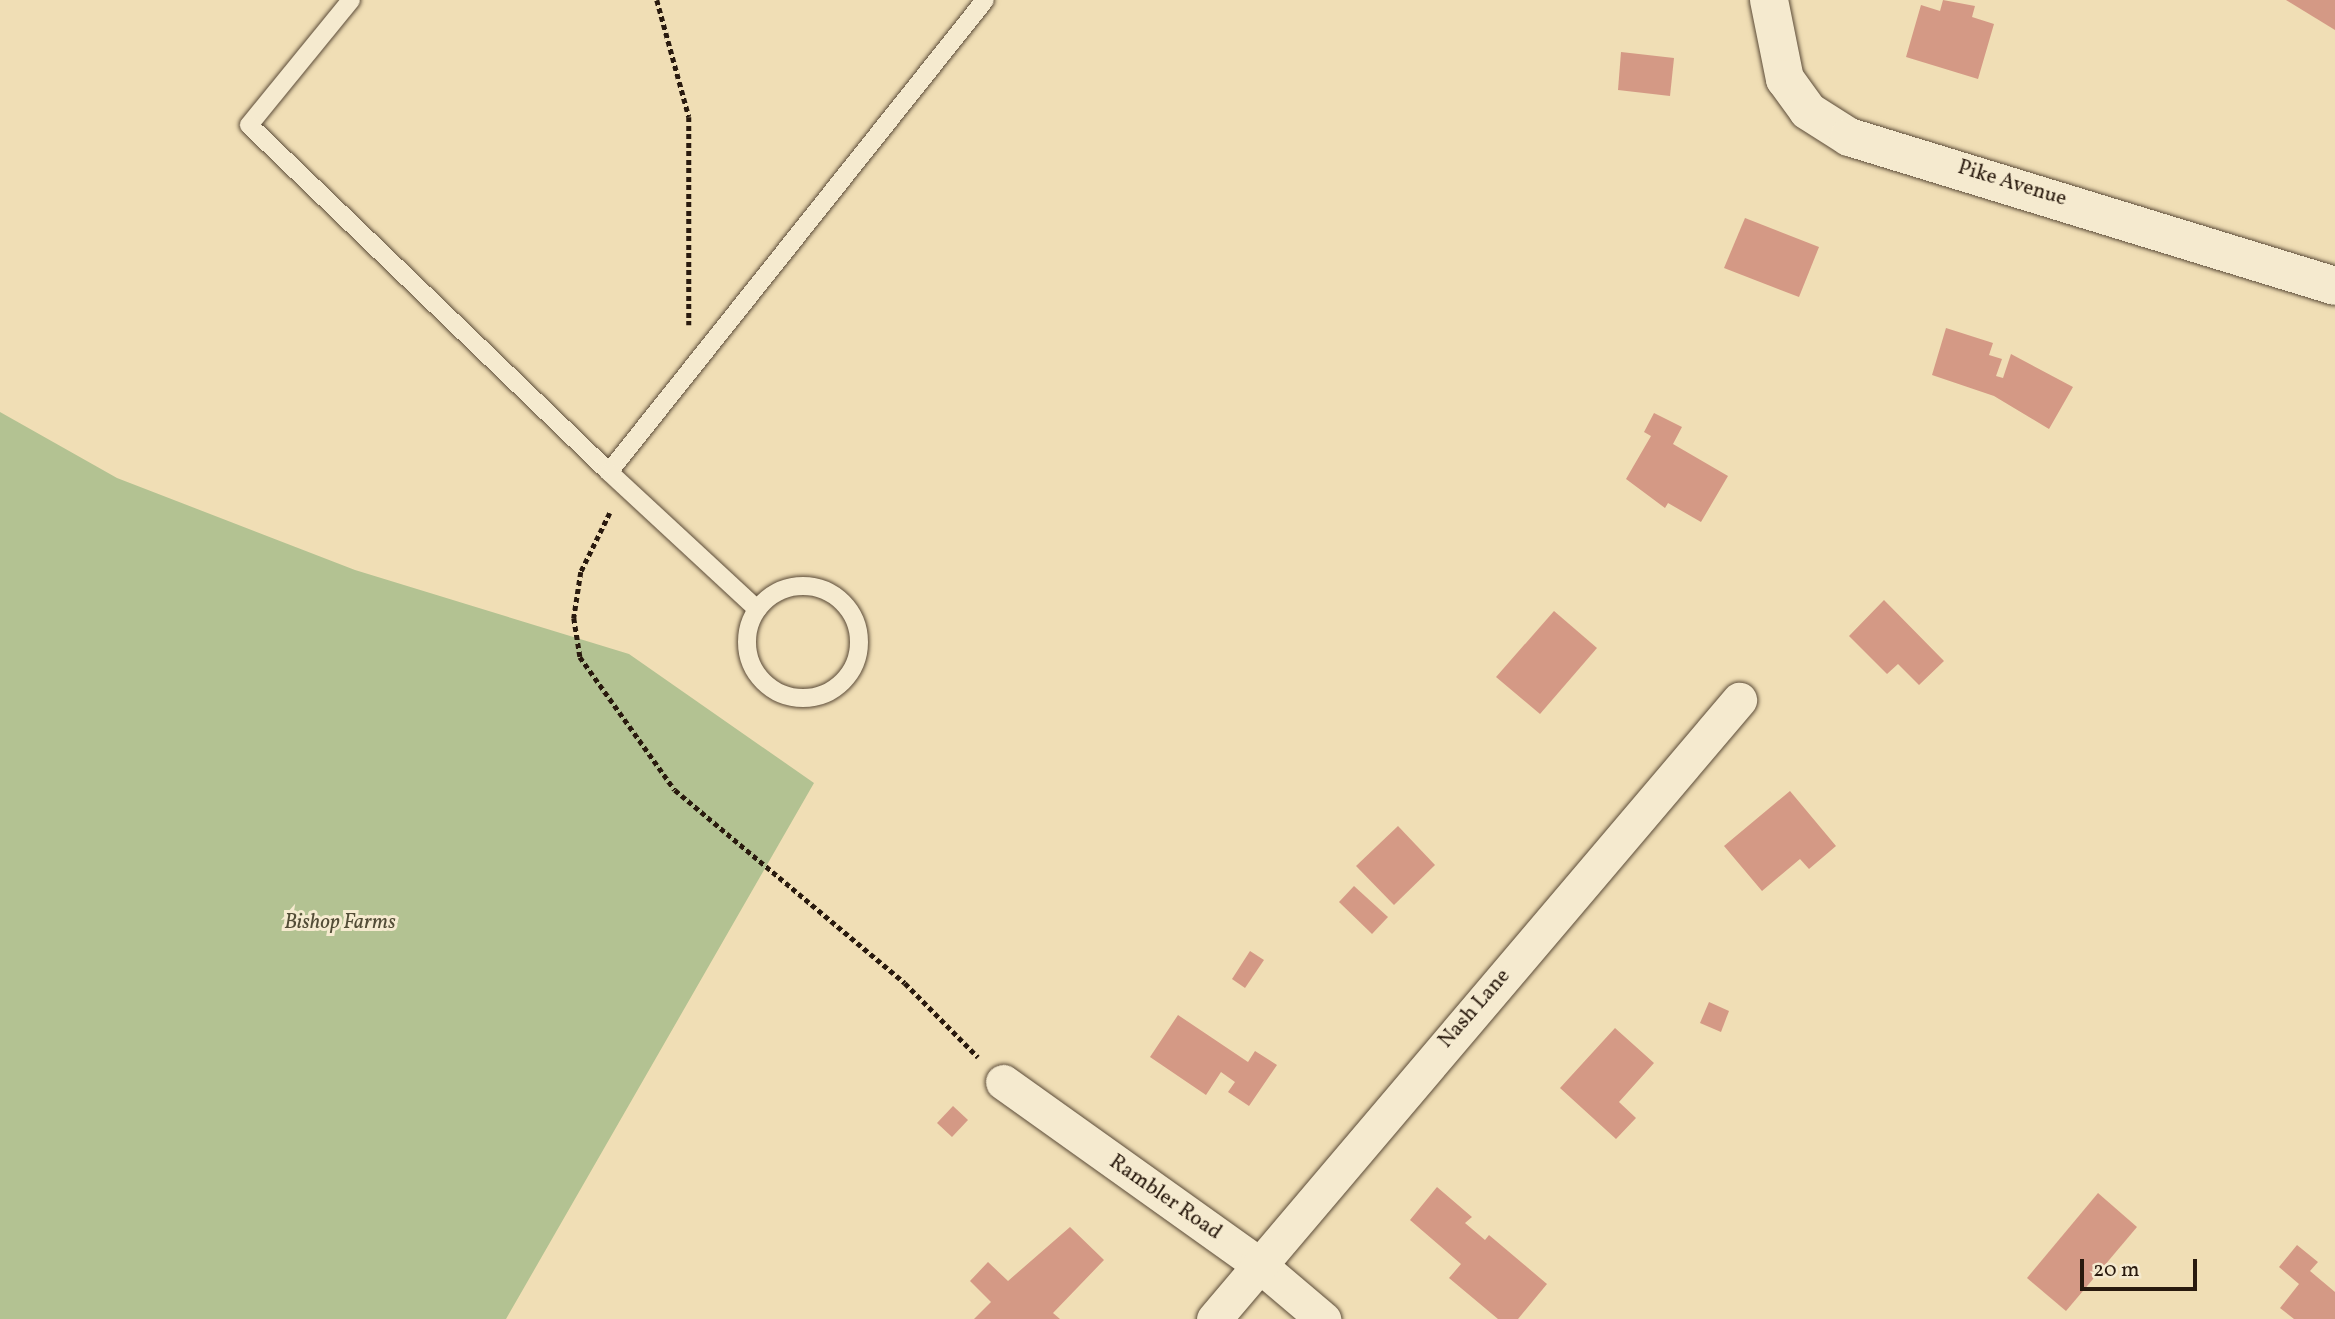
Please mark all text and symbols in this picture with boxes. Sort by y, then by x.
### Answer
street label: Pike Avenue [1955,156,2069,212]
park label: Bishop Farms [284,910,396,936]
street label: Nash Lane [1434,964,1516,1054]
street label: Rambler Road [1104,1150,1226,1246]
scale bar [2083,1246,2200,1290]
text: 20 m [2093,1256,2139,1285]

